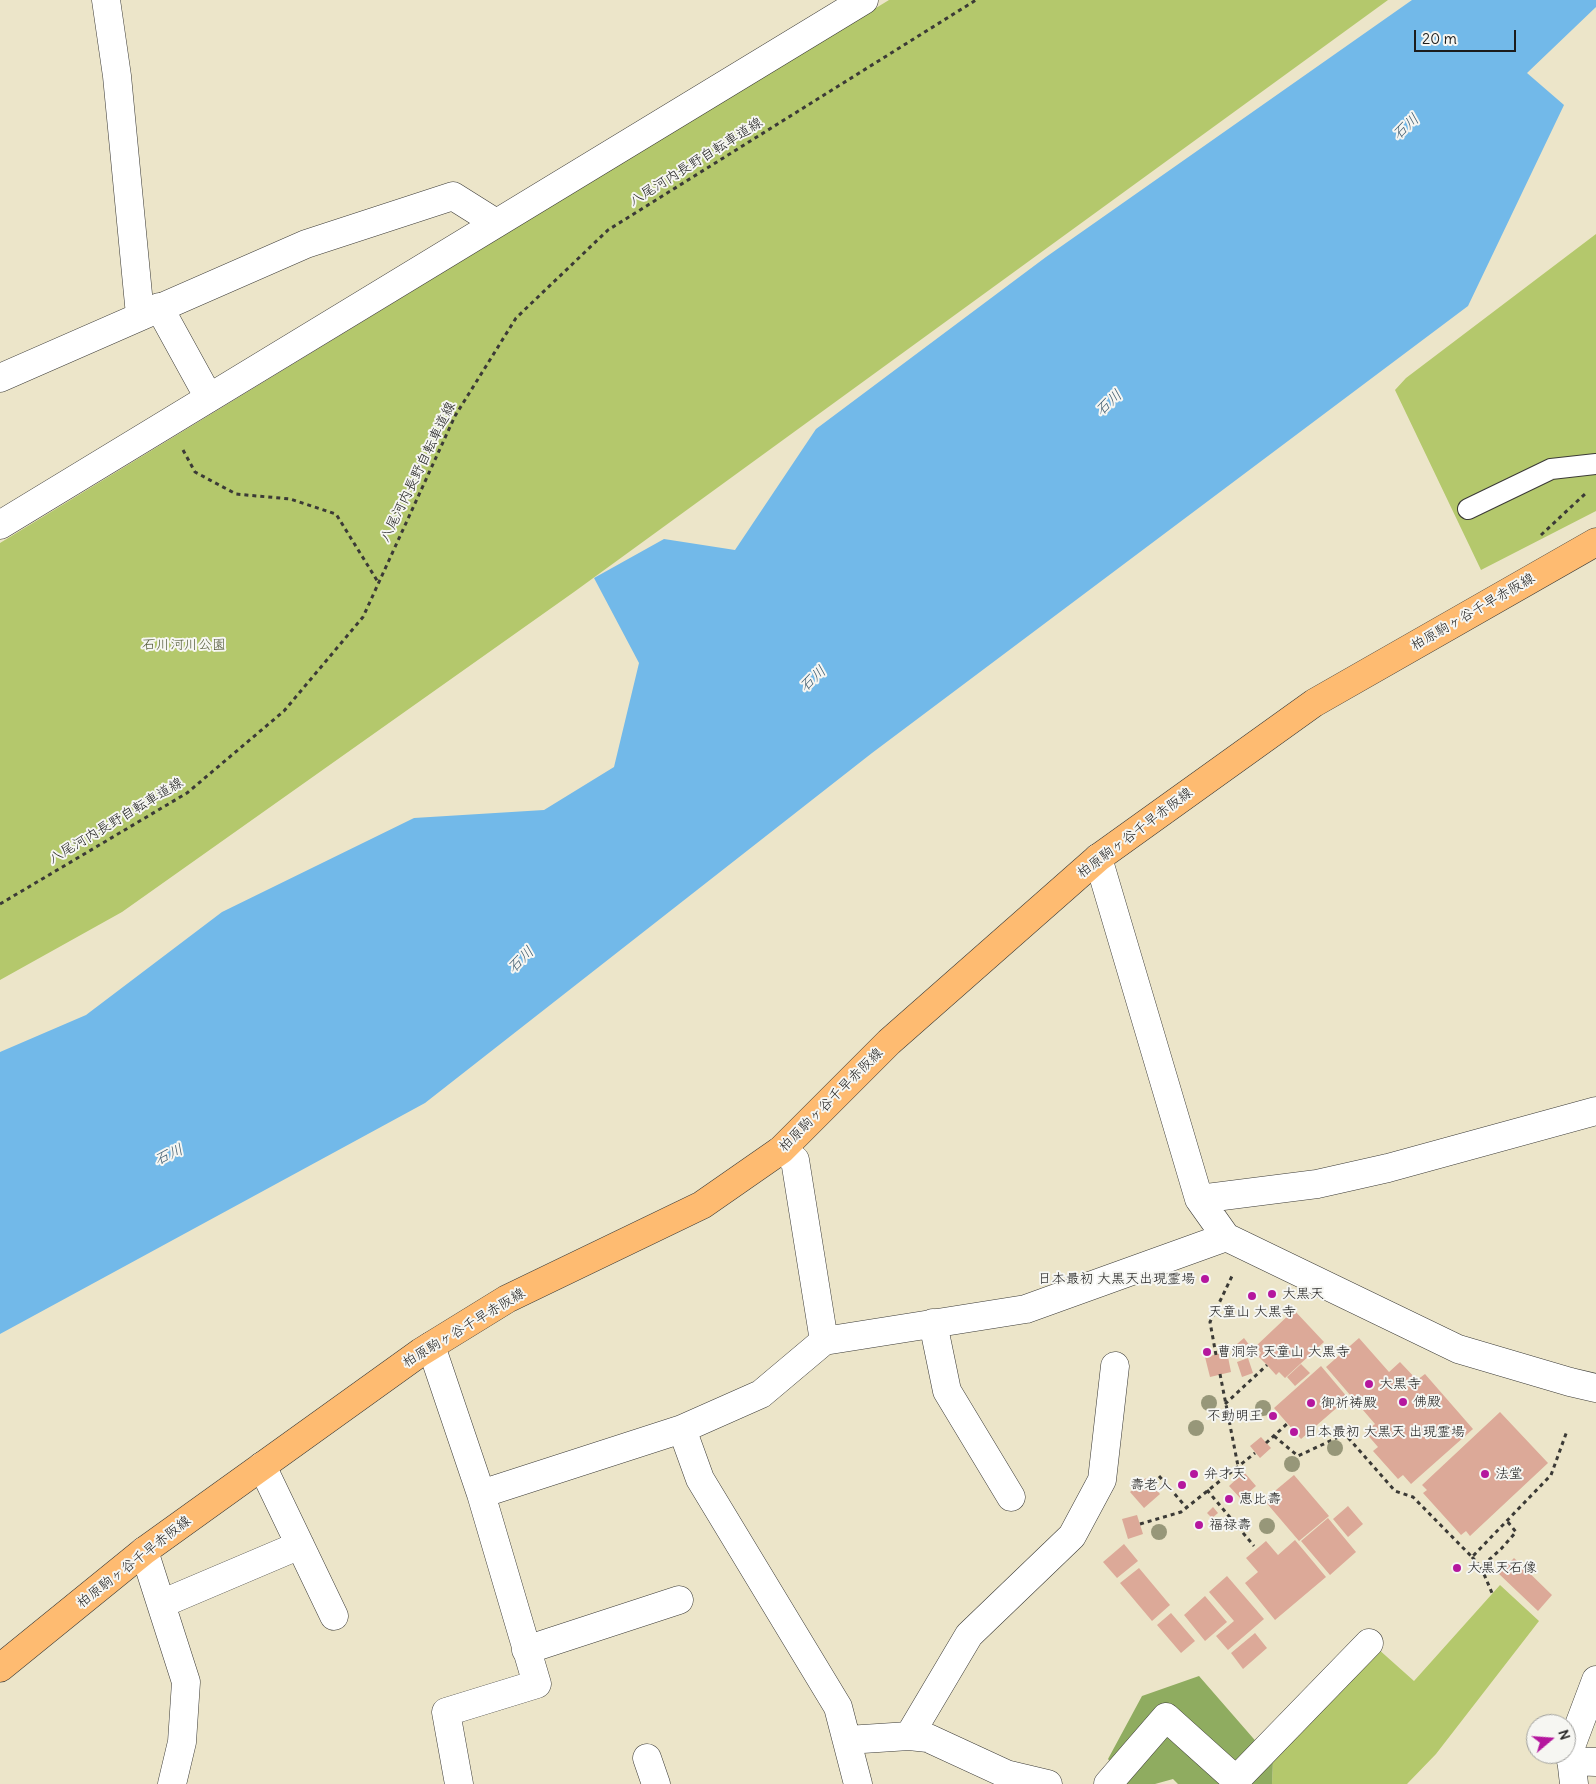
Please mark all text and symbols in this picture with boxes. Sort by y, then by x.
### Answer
scale bar [1416,20,1518,52]
text: 20 m [1422,29,1457,48]
water label: 石川 [1389,110,1423,144]
street label: 八尾河内長野自転車道線 [626,114,766,210]
water label: 石川 [1092,386,1126,420]
street label: 八尾河内長野自転車道線 [377,399,459,545]
street label: 柏原駒ヶ谷千早赤阪線 [1408,570,1538,654]
park label: 石川河川公園 [142,637,226,653]
water label: 石川 [796,662,830,696]
street label: 八尾河内長野自転車道線 [46,774,186,868]
street label: 柏原駒ヶ谷千早赤阪線 [1074,784,1196,882]
water label: 石川 [504,943,538,977]
street label: 柏原駒ヶ谷千早赤阪線 [776,1045,886,1155]
water label: 石川 [152,1141,186,1169]
place label: 日本最初 大黒天出現霊場 [1038,1271,1195,1287]
marker: 日本最初 大黒天出現霊場 [1199,1273,1211,1285]
street label: 柏原駒ヶ谷千早赤阪線 [400,1285,528,1371]
place label: 大黒天 [1282,1286,1324,1302]
marker: 大黒天 [1266,1288,1278,1300]
marker: 天童山 大黒寺 [1246,1290,1258,1302]
place label: 天童山 大黒寺 [1208,1304,1296,1320]
place label: 曹洞宗 天童山 大黒寺 [1217,1344,1350,1360]
marker: 曹洞宗 天童山 大黒寺 [1201,1346,1213,1358]
place label: 大黒寺 [1379,1376,1421,1392]
marker: 大黒寺 [1363,1378,1375,1390]
place label: 佛殿 [1413,1394,1441,1410]
place label: 御祈祷殿 [1321,1395,1377,1411]
marker: 佛殿 [1397,1396,1409,1408]
marker: 御祈祷殿 [1305,1397,1317,1409]
place label: 不動明王 [1207,1408,1263,1424]
marker: 不動明王 [1267,1410,1279,1422]
place label: 日本最初 大黒天 出現霊場 [1304,1424,1465,1440]
marker: 日本最初 大黒天 出現霊場 [1288,1426,1300,1438]
place label: 弁才天 [1204,1466,1246,1482]
place label: 法堂 [1495,1466,1523,1482]
marker: 弁才天 [1188,1468,1200,1480]
marker: 法堂 [1479,1468,1491,1480]
place label: 壽老人 [1130,1477,1172,1493]
marker: 壽老人 [1176,1479,1188,1491]
place label: 恵比壽 [1239,1491,1281,1507]
marker: 恵比壽 [1223,1493,1235,1505]
street label: 柏原駒ヶ谷千早赤阪線 [74,1512,194,1612]
place label: 福禄壽 [1209,1517,1251,1533]
marker: 福禄壽 [1193,1519,1205,1531]
place label: 大黒天石像 [1467,1560,1537,1576]
marker: 大黒天石像 [1451,1562,1463,1574]
north arrow [1526,1714,1576,1764]
text: N [1554,1727,1574,1742]

